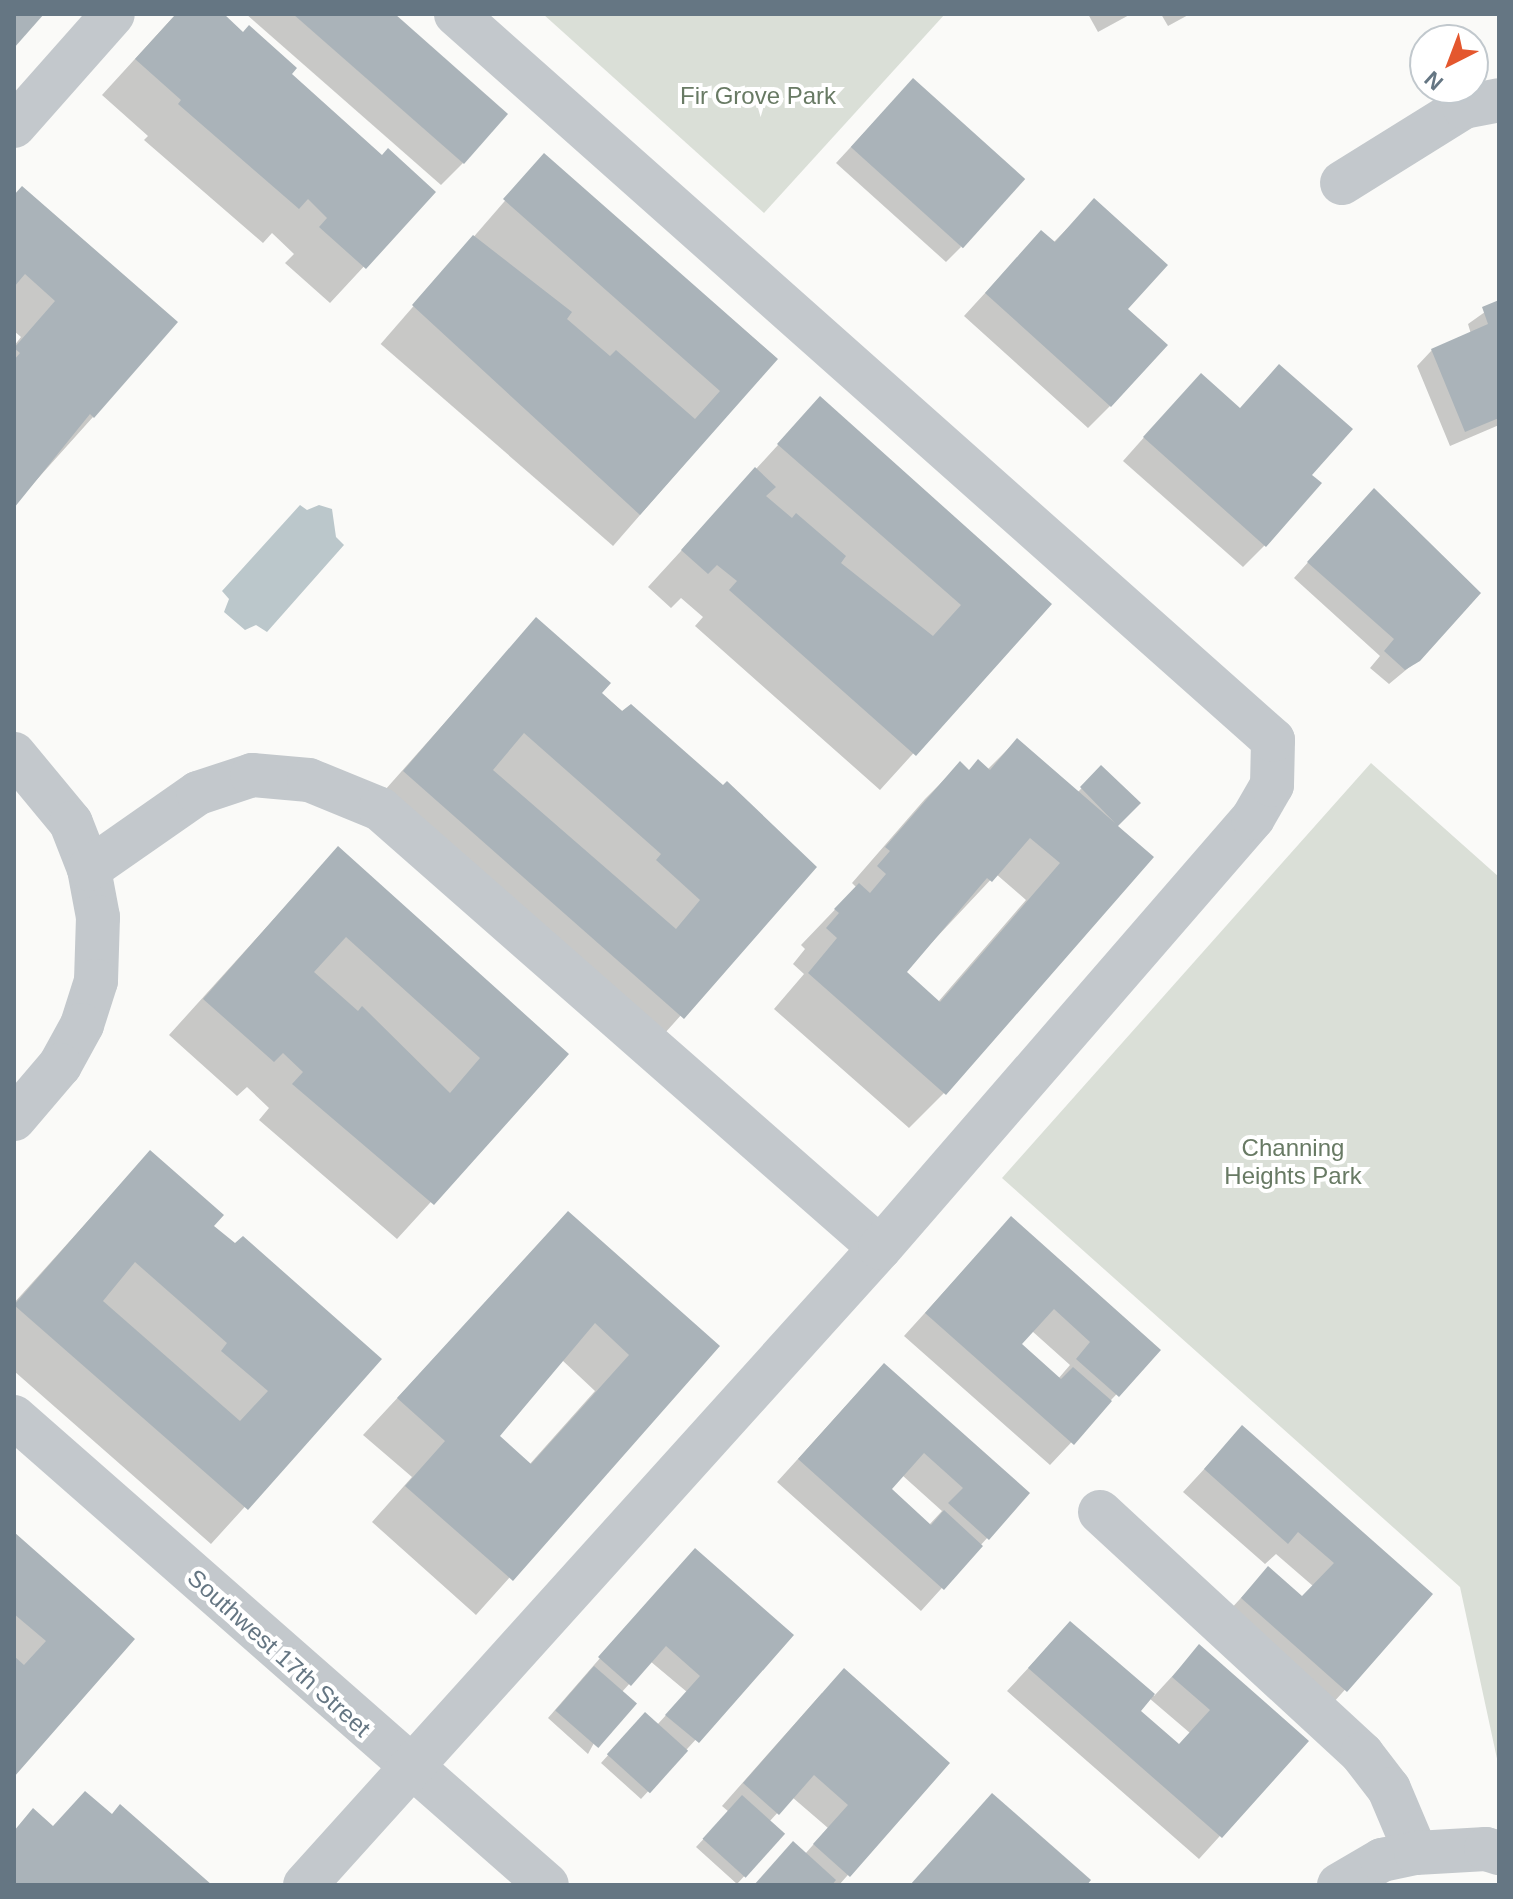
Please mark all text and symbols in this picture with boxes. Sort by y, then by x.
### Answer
north arrow [1409,24,1489,104]
text: N [1420,66,1448,95]
park label: Fir Grove Park [680,82,836,110]
park label: Channing Heights Park [1224,1134,1362,1190]
street label: Southwest 17th Street [182,1563,376,1743]

